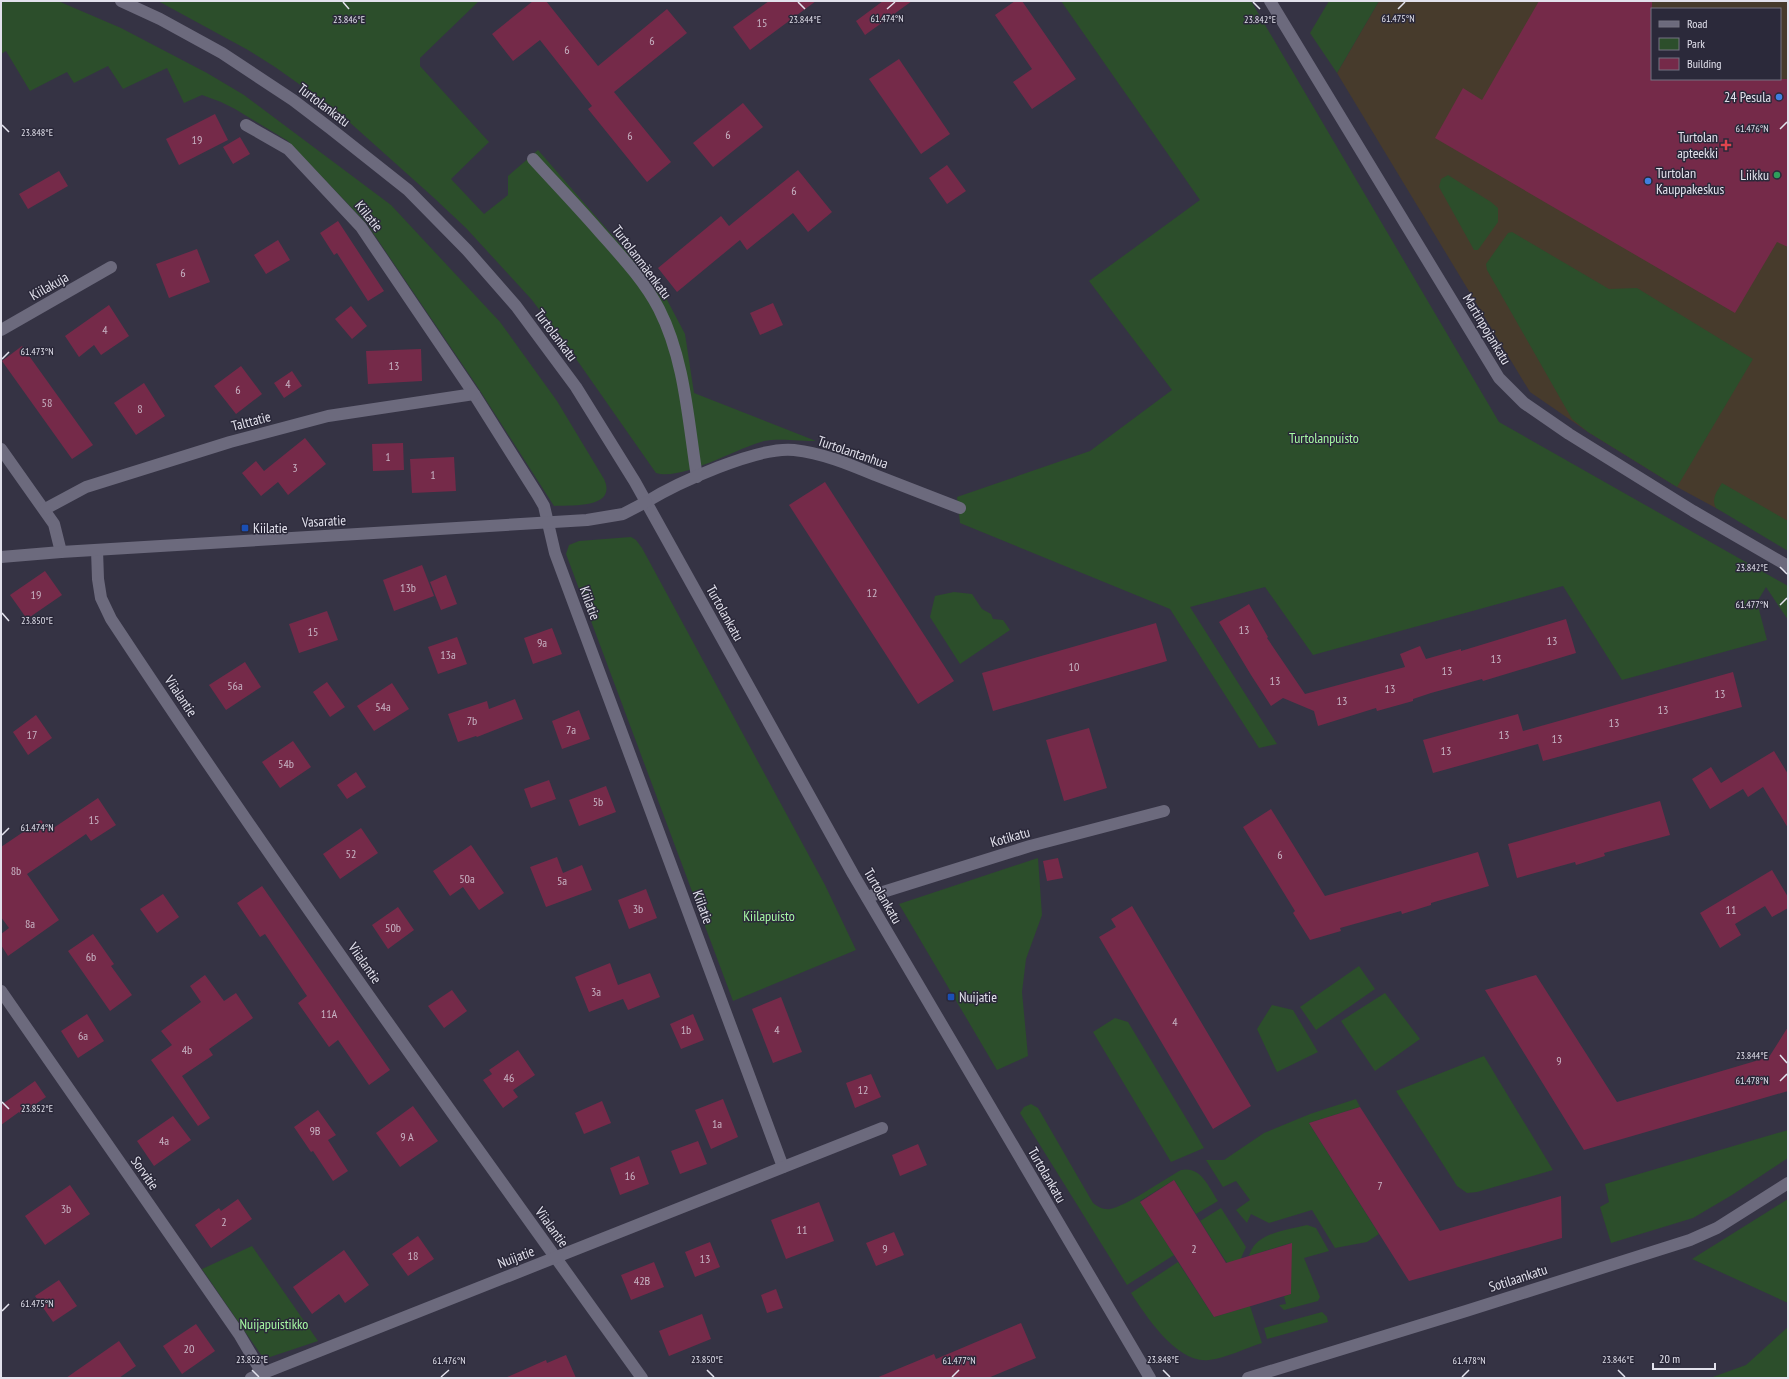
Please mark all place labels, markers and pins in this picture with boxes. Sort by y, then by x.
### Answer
place label: 24 Pesula [1724,88,1771,106]
marker: 24 Pesula [1774,92,1784,102]
place label: Turtolan apteekki [1677,128,1718,162]
marker: Turtolan apteekki [1721,140,1731,150]
place label: Turtolan Kauppakeskus [1656,164,1724,198]
place label: Liikku [1740,166,1769,184]
marker: Liikku [1772,170,1782,180]
marker: Turtolan Kauppakeskus [1643,176,1653,186]
place label: Kiilatie [253,519,288,537]
marker: Kiilatie [240,523,250,533]
place label: Nuijatie [959,988,997,1006]
marker: Nuijatie [946,992,956,1002]

